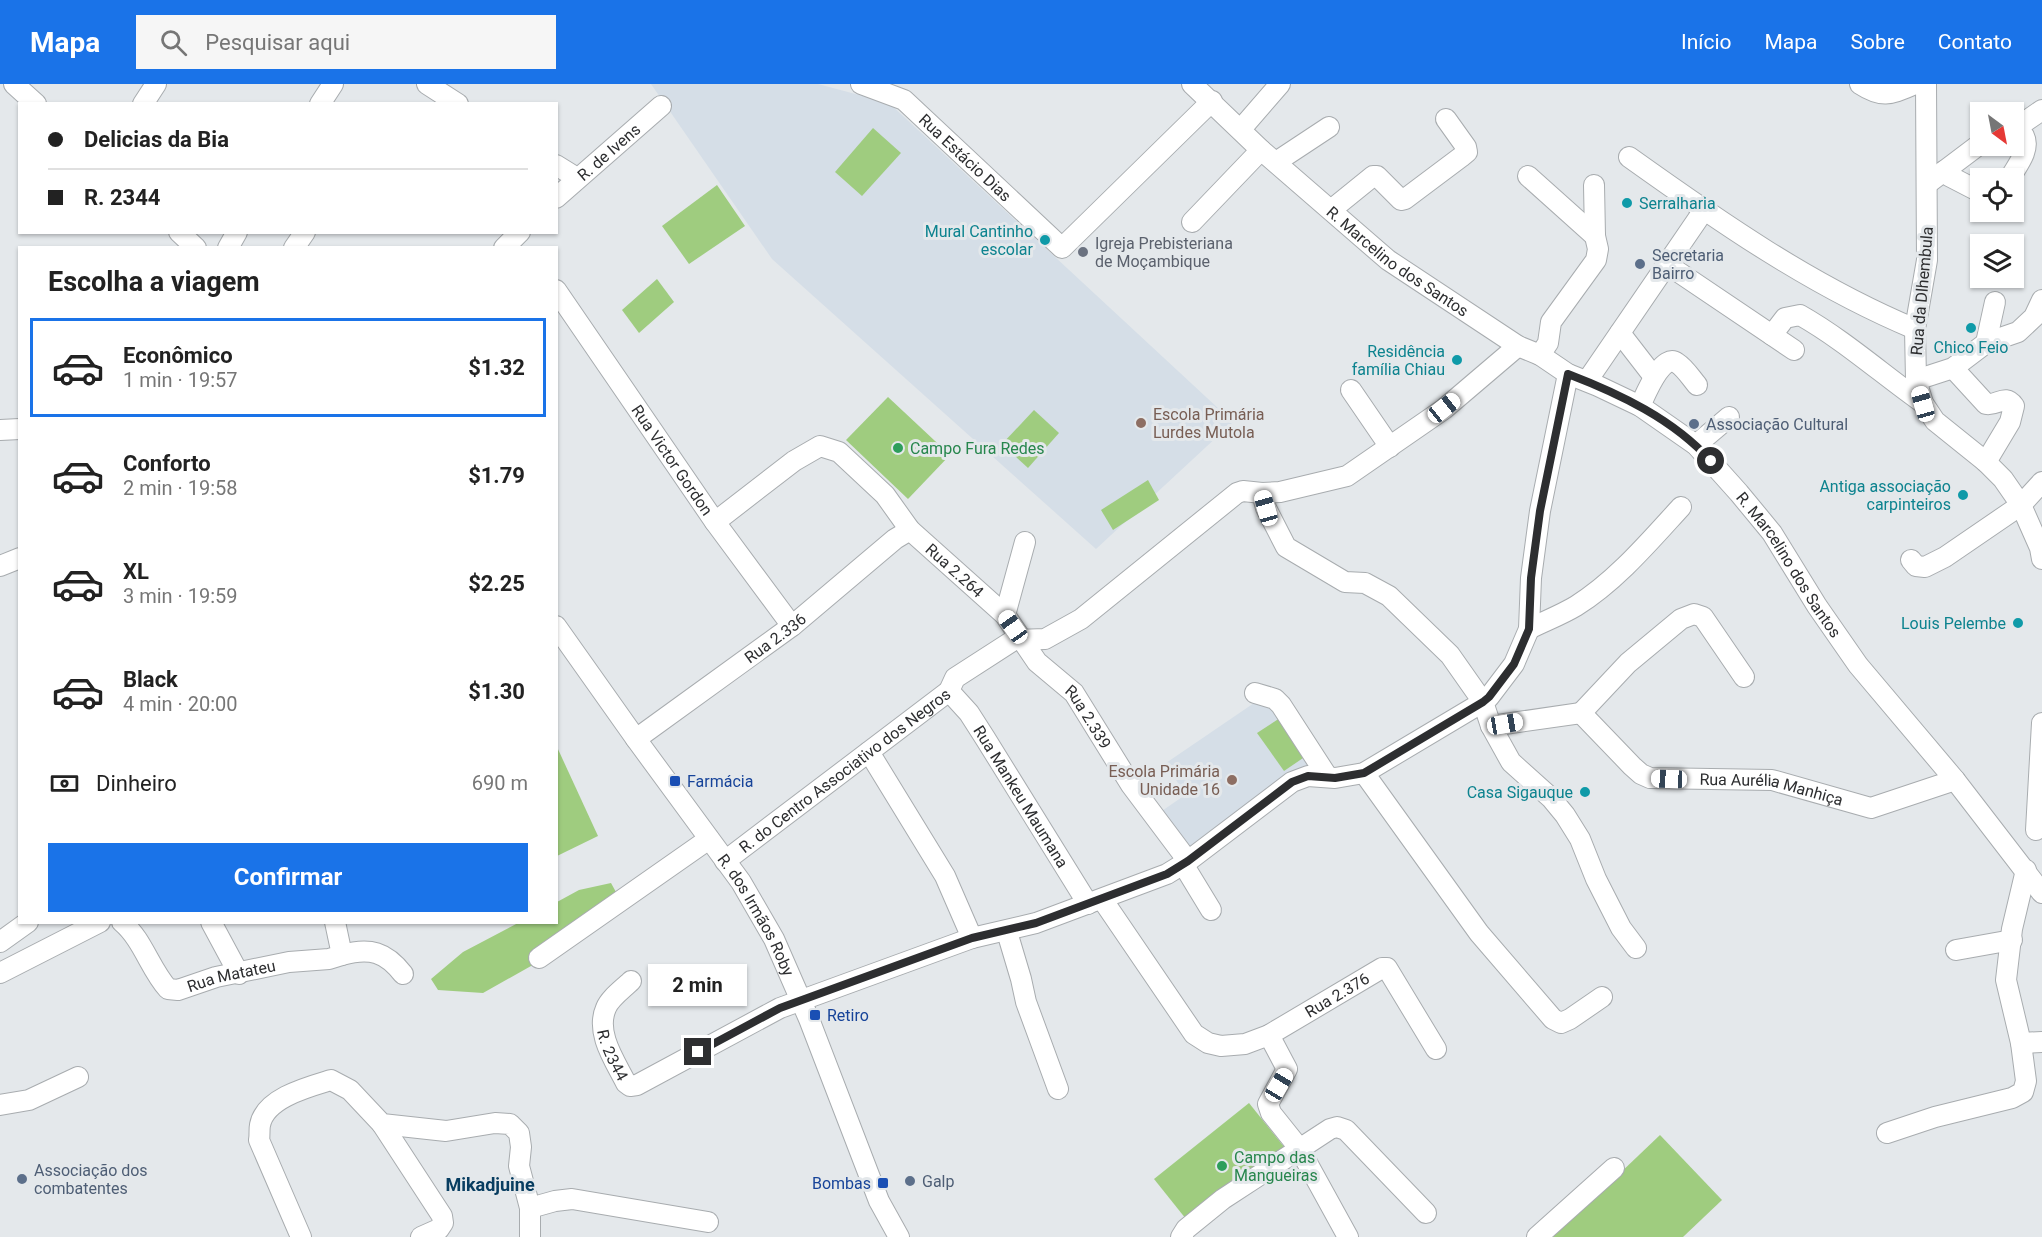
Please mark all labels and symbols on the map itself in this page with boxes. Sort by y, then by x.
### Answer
north arrow [1970,102,2024,156]
street label: Rua Estácio Dias [915,110,1015,205]
street label: R. de Ivens [573,119,644,184]
place label: Serralharia [1639,194,1716,213]
marker: Serralharia [1620,196,1634,210]
street label: R. Marcelino dos Santos [1323,202,1472,320]
place label: Mural Cantinho escolar [925,222,1034,259]
street label: Rua da Dlhembula [1907,226,1937,356]
marker: Mural Cantinho escolar [1038,233,1052,247]
place label: Igreja Prebisteriana de Moçambique [1095,234,1233,271]
marker: Igreja Prebisteriana de Moçambique [1076,245,1090,259]
place label: Secretaria Bairro [1652,246,1724,283]
marker: Secretaria Bairro [1633,257,1647,271]
marker: Chico Feio [1964,321,1978,335]
place label: Chico Feio [1934,338,2008,357]
place label: Residência família Chiau [1352,342,1445,379]
marker: Residência família Chiau [1450,353,1464,367]
car [1909,384,1937,424]
car [1424,390,1464,426]
street label: Rua Victor Gordon [628,401,717,519]
place label: Escola Primária Lurdes Mutola [1153,405,1265,442]
place label: Associação Cultural [1706,415,1848,434]
marker: Escola Primária Lurdes Mutola [1134,416,1148,430]
marker: Associação Cultural [1687,417,1701,431]
place label: Campo Fura Redes [910,439,1045,458]
marker: Campo Fura Redes [891,441,905,455]
route start [1697,447,1724,474]
place label: Antiga associação carpinteiros [1819,477,1951,514]
car [1252,488,1280,528]
street label: R. Marcelino dos Santos [1732,488,1845,641]
marker: Antiga associação carpinteiros [1956,488,1970,502]
street label: Rua 2.264 [922,539,988,601]
car [995,607,1031,647]
street label: Rua 2.336 [741,609,810,667]
place label: Louis Pelembe [1901,614,2006,633]
marker: Louis Pelembe [2011,616,2025,630]
street label: Rua 2.339 [1062,680,1115,752]
street label: R. do Centro Associativo dos Negros [735,684,954,857]
car [1486,712,1524,736]
street label: Rua Mankeu Maumana [970,722,1072,871]
place label: Escola Primária Unidade 16 [1108,762,1220,799]
car [1651,769,1687,789]
street label: Rua Aurélia Manhiça [1699,769,1845,809]
place label: Farmácia [687,772,753,791]
marker: Escola Primária Unidade 16 [1225,773,1239,787]
marker: Farmácia [668,774,682,788]
place label: Casa Sigauque [1467,783,1573,802]
marker: Casa Sigauque [1578,785,1592,799]
street label: R. dos Irmãos Roby [714,850,799,979]
street label: Rua Matateu [184,956,277,996]
callout: 2 min [648,965,748,1007]
street label: Rua 2.376 [1301,968,1373,1021]
place label: Retiro [827,1006,869,1025]
marker: Retiro [808,1008,822,1022]
street label: R. 2344 [594,1028,633,1084]
route end [684,1038,711,1065]
car [1262,1065,1296,1105]
place label: Campo das Mangueiras [1234,1148,1318,1185]
marker: Campo das Mangueiras [1215,1159,1229,1173]
place label: Associação dos combatentes [34,1161,148,1198]
marker: Associação dos combatentes [15,1172,29,1186]
place label: Galp [922,1172,954,1191]
district label: Mikadjuine [445,1174,535,1195]
place label: Bombas [812,1174,871,1193]
marker: Galp [903,1174,917,1188]
marker: Bombas [876,1176,890,1190]

